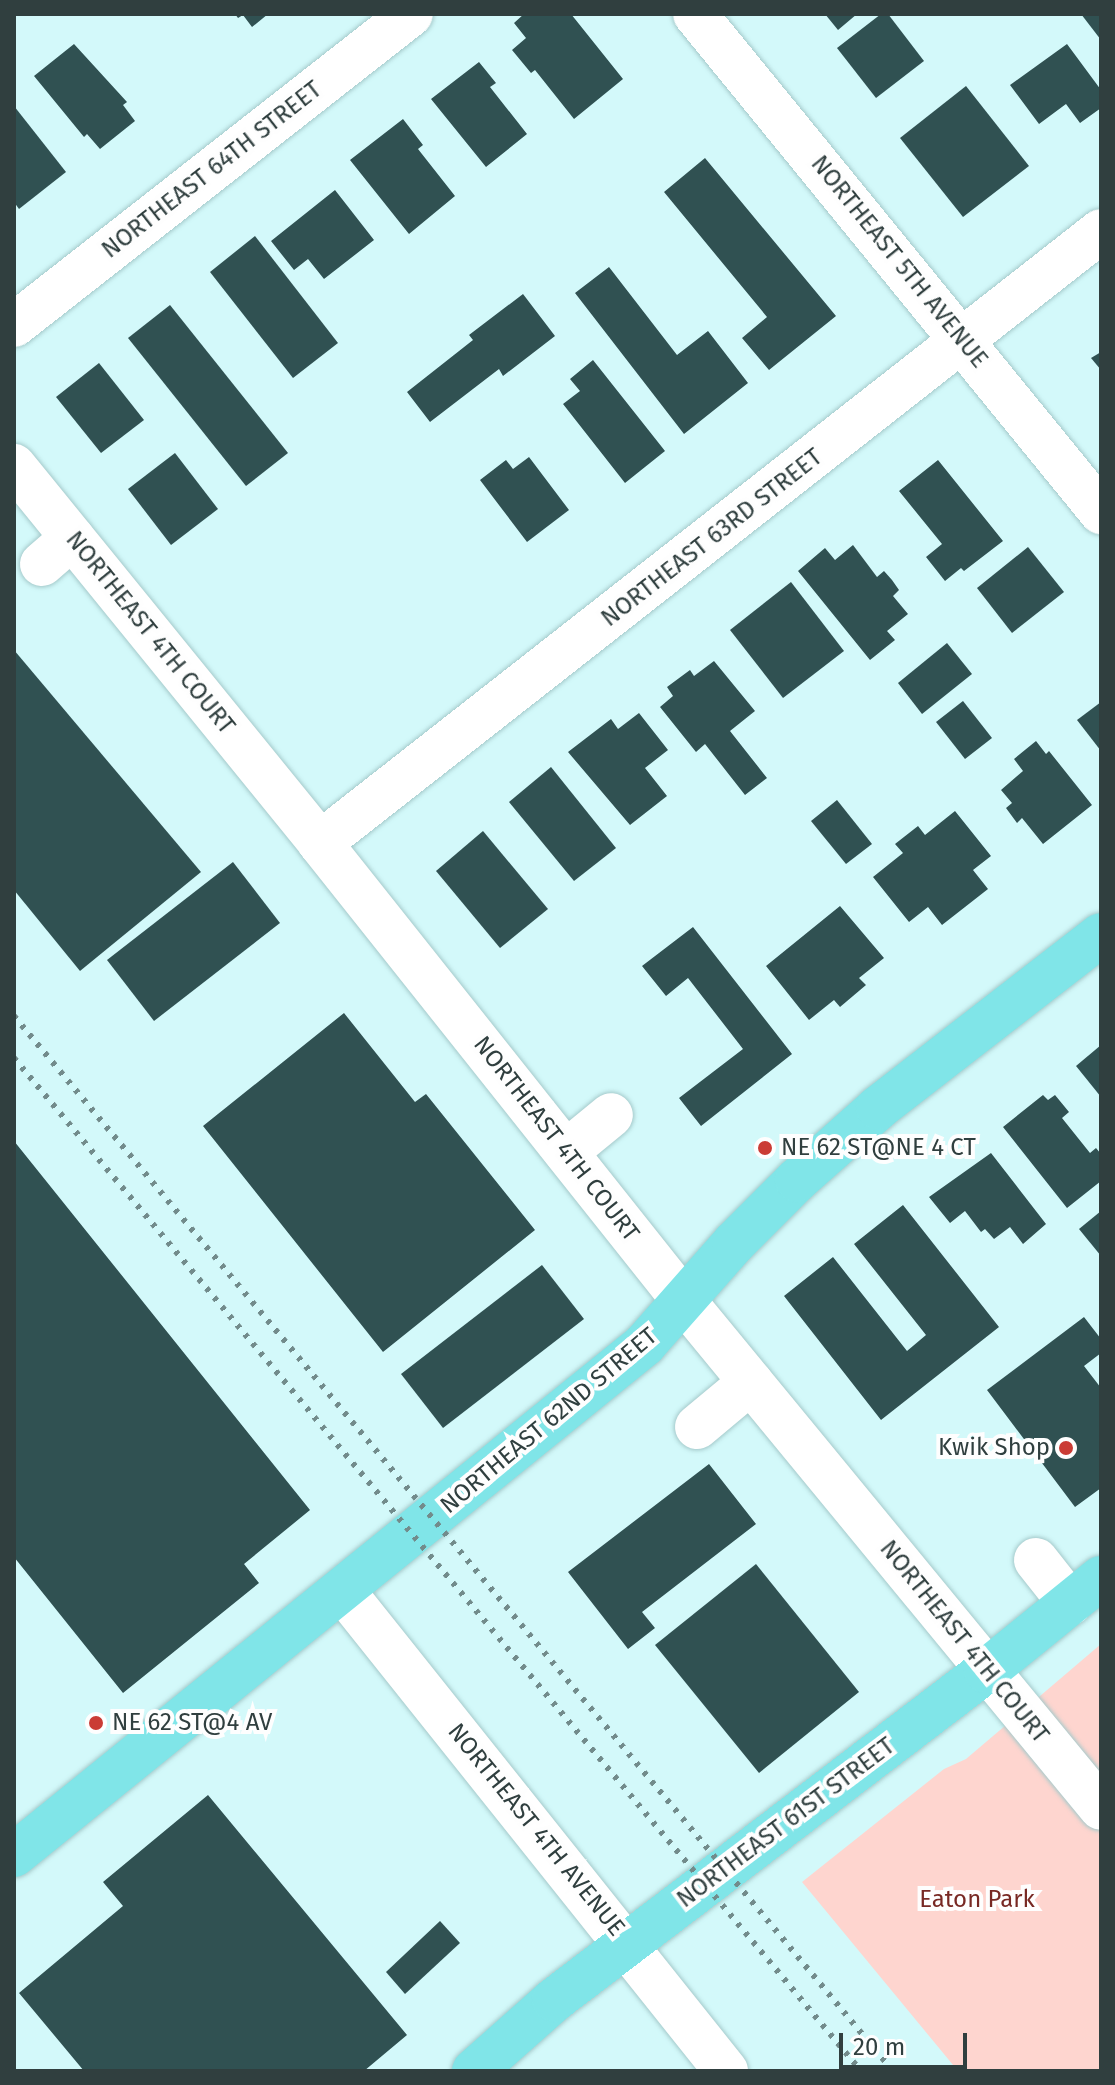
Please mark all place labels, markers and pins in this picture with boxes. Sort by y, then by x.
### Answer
place label: NE 62 ST@NE 4 CT [781,1134,976,1162]
marker: NE 62 ST@NE 4 CT [756,1139,774,1157]
place label: Kwik Shop [938,1434,1050,1462]
marker: Kwik Shop [1057,1439,1075,1457]
place label: NE 62 ST@4 AV [112,1709,272,1737]
marker: NE 62 ST@4 AV [87,1714,105,1732]

